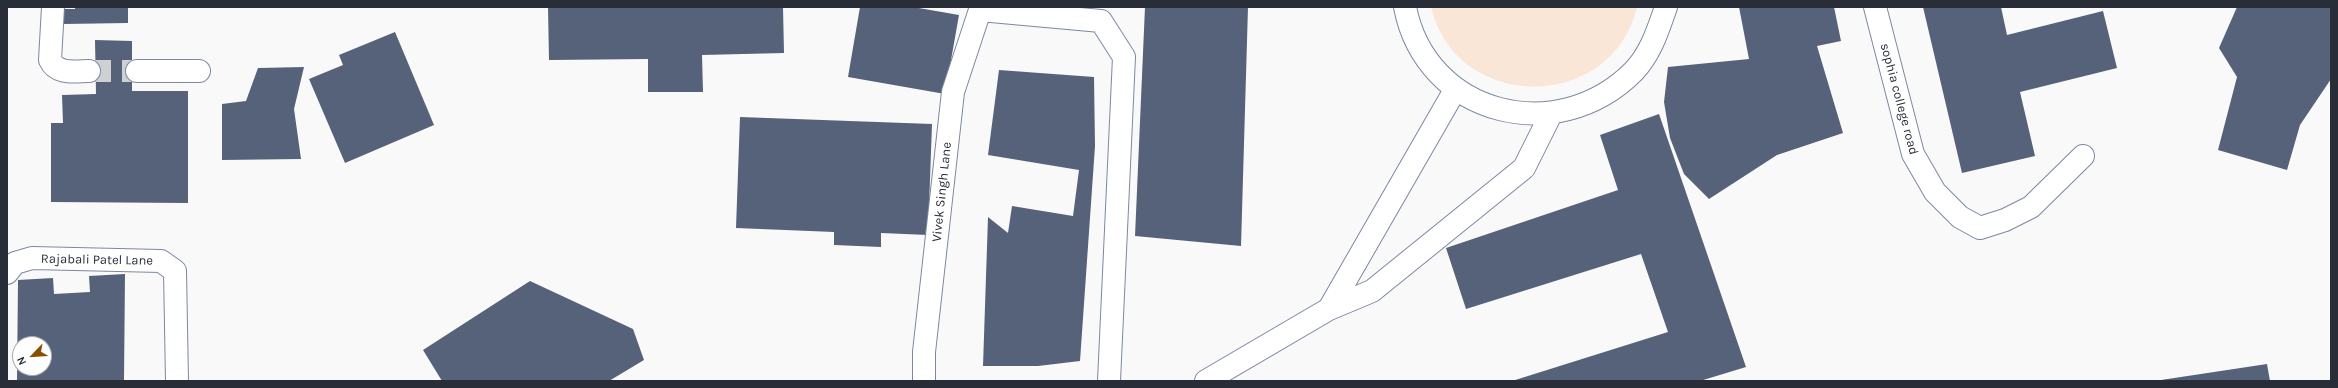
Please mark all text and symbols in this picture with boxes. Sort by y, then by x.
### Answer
street label: sophia college road [1877,41,1921,157]
street label: Vivek Singh Lane [929,141,955,243]
street label: Rajabali Patel Lane [41,251,153,269]
north arrow [12,336,52,376]
text: N [14,355,29,367]

